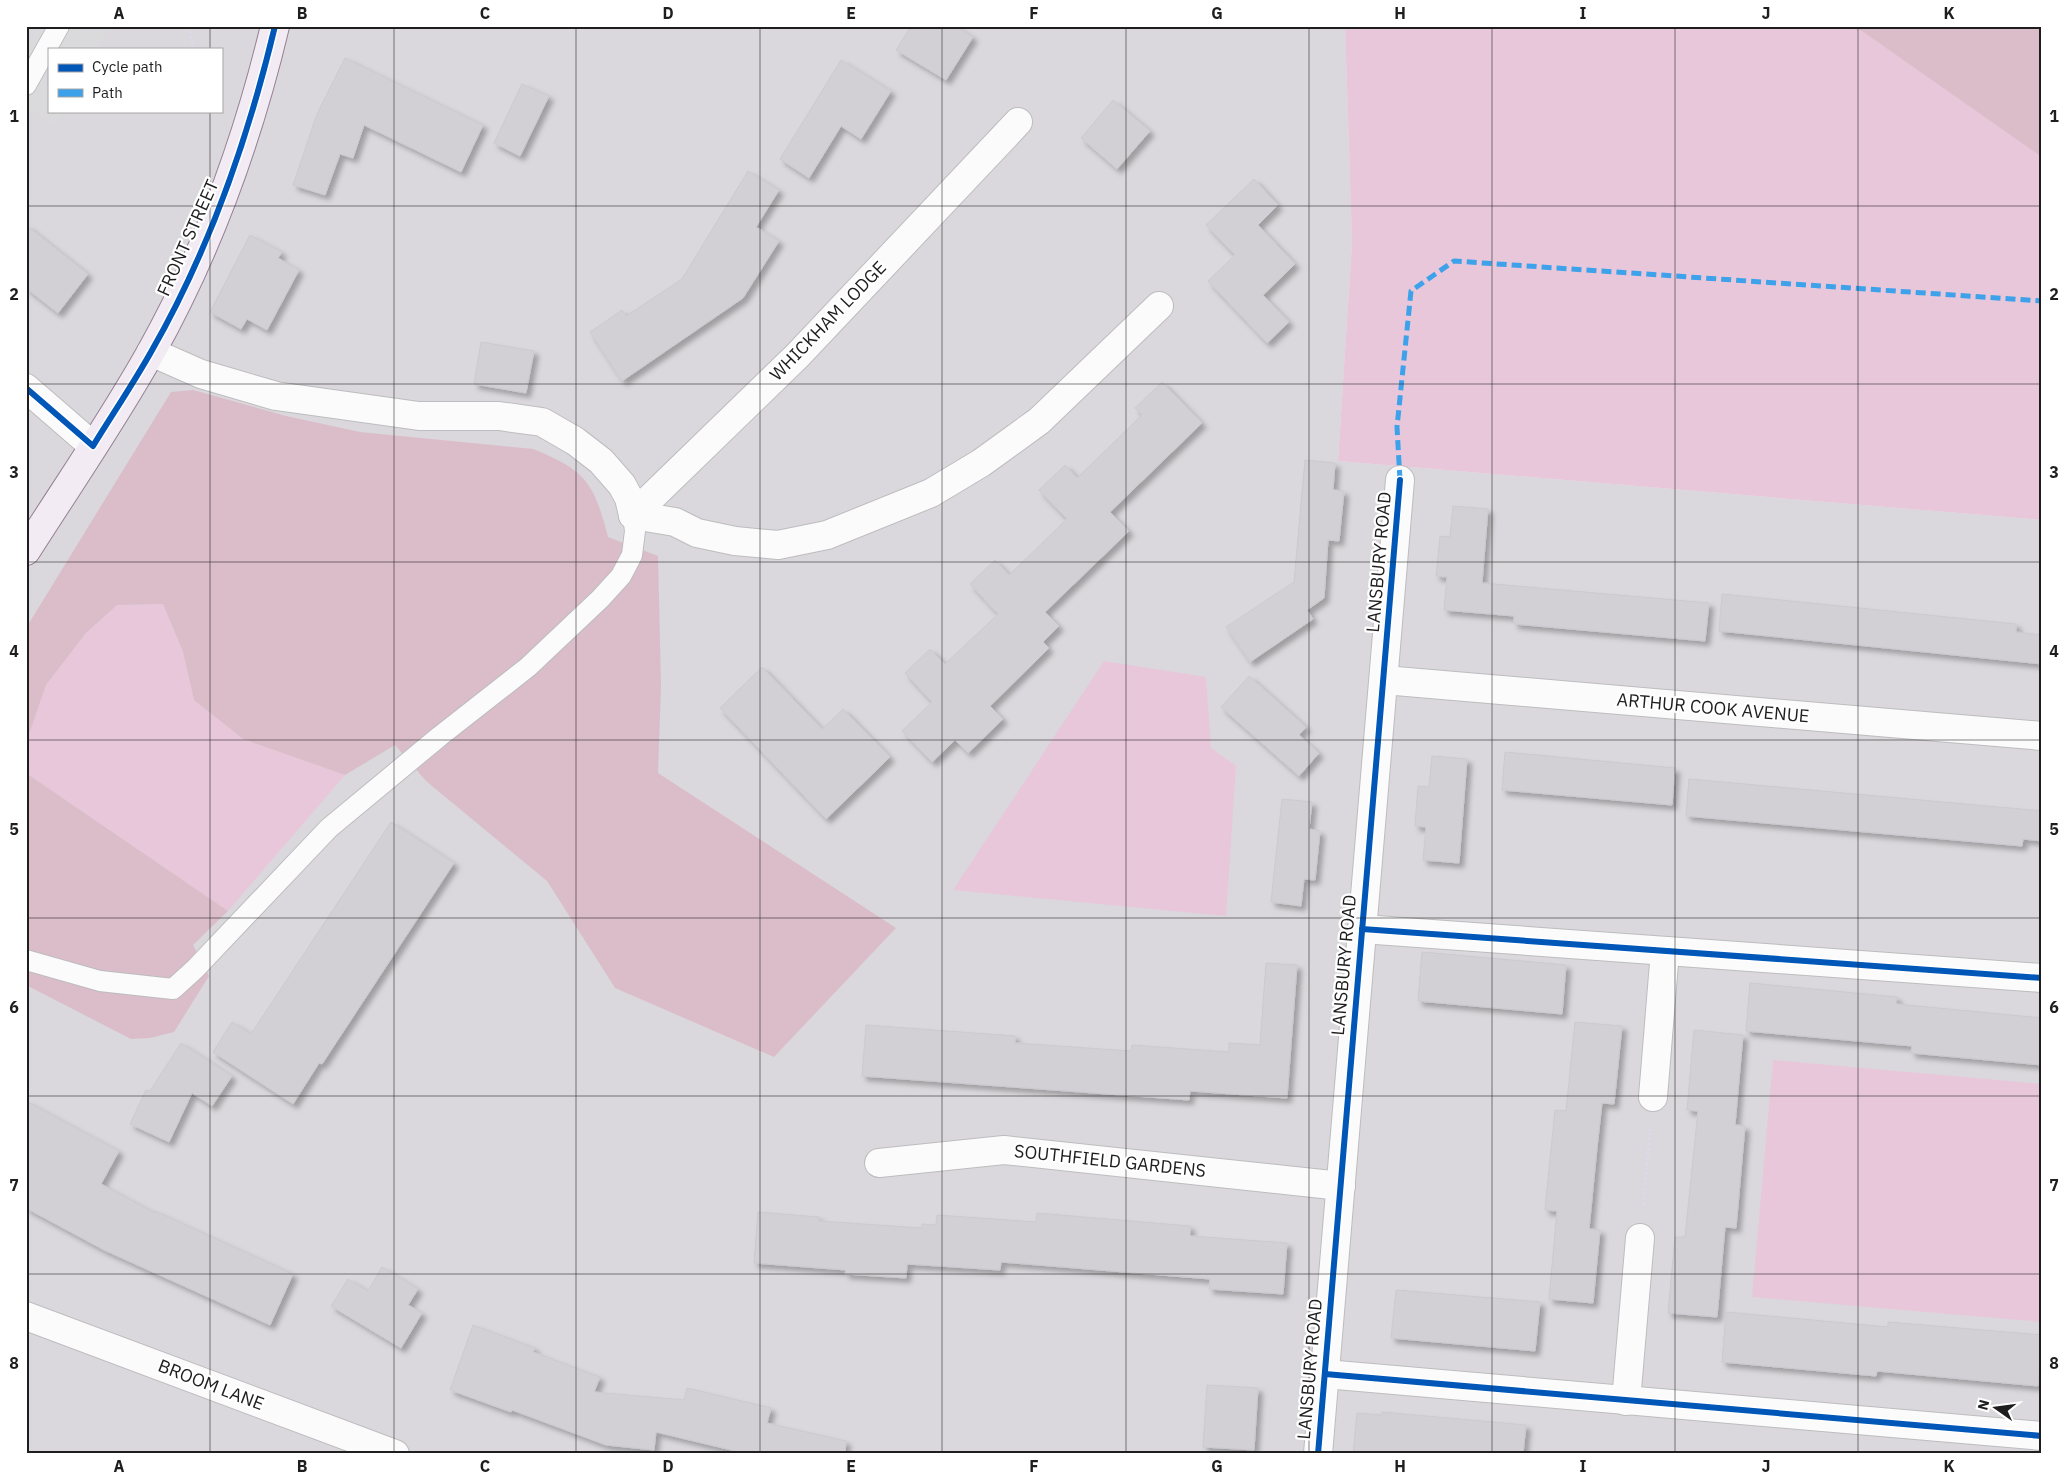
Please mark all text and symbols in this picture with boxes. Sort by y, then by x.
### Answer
text: A [114,3,125,23]
text: B [297,3,308,23]
text: C [480,3,490,23]
text: D [662,3,674,23]
text: E [846,3,856,23]
text: F [1029,3,1039,23]
text: G [1211,3,1223,23]
text: H [1394,3,1406,23]
text: I [1580,3,1587,23]
text: J [1762,3,1770,23]
text: K [1943,3,1955,23]
legend [48,48,222,112]
text: Cycle path [92,57,163,76]
text: Path [92,83,123,102]
text: 1 [9,106,19,126]
text: 1 [2049,106,2059,126]
street label: FRONT STREET [152,176,223,299]
street label: WHICKHAM LODGE [764,256,891,385]
text: 2 [9,284,19,304]
text: 2 [2049,284,2059,304]
text: 3 [9,462,19,482]
text: 3 [2049,462,2059,482]
street label: LANSBURY ROAD [1361,491,1396,633]
text: 4 [9,641,19,661]
text: 4 [2049,641,2059,661]
street label: ARTHUR COOK AVENUE [1616,688,1810,727]
text: 5 [9,819,19,839]
text: 5 [2049,819,2059,839]
street label: LANSBURY ROAD [1326,894,1361,1036]
text: 6 [9,997,19,1017]
text: 6 [2049,997,2059,1017]
street label: SOUTHFIELD GARDENS [1013,1139,1207,1182]
text: 7 [9,1175,19,1195]
text: 7 [2049,1175,2059,1195]
street label: LANSBURY ROAD [1292,1298,1327,1440]
text: 8 [9,1353,19,1373]
text: 8 [2049,1353,2059,1373]
street label: BROOM LANE [155,1354,267,1415]
north arrow [1970,1382,2020,1432]
text: N [1973,1398,1993,1412]
text: A [114,1456,125,1476]
text: B [297,1456,308,1476]
text: C [480,1456,490,1476]
text: D [662,1456,674,1476]
text: E [846,1456,856,1476]
text: F [1029,1456,1039,1476]
text: G [1211,1456,1223,1476]
text: H [1394,1456,1406,1476]
text: I [1580,1456,1587,1476]
text: J [1762,1456,1770,1476]
text: K [1943,1456,1955,1476]

